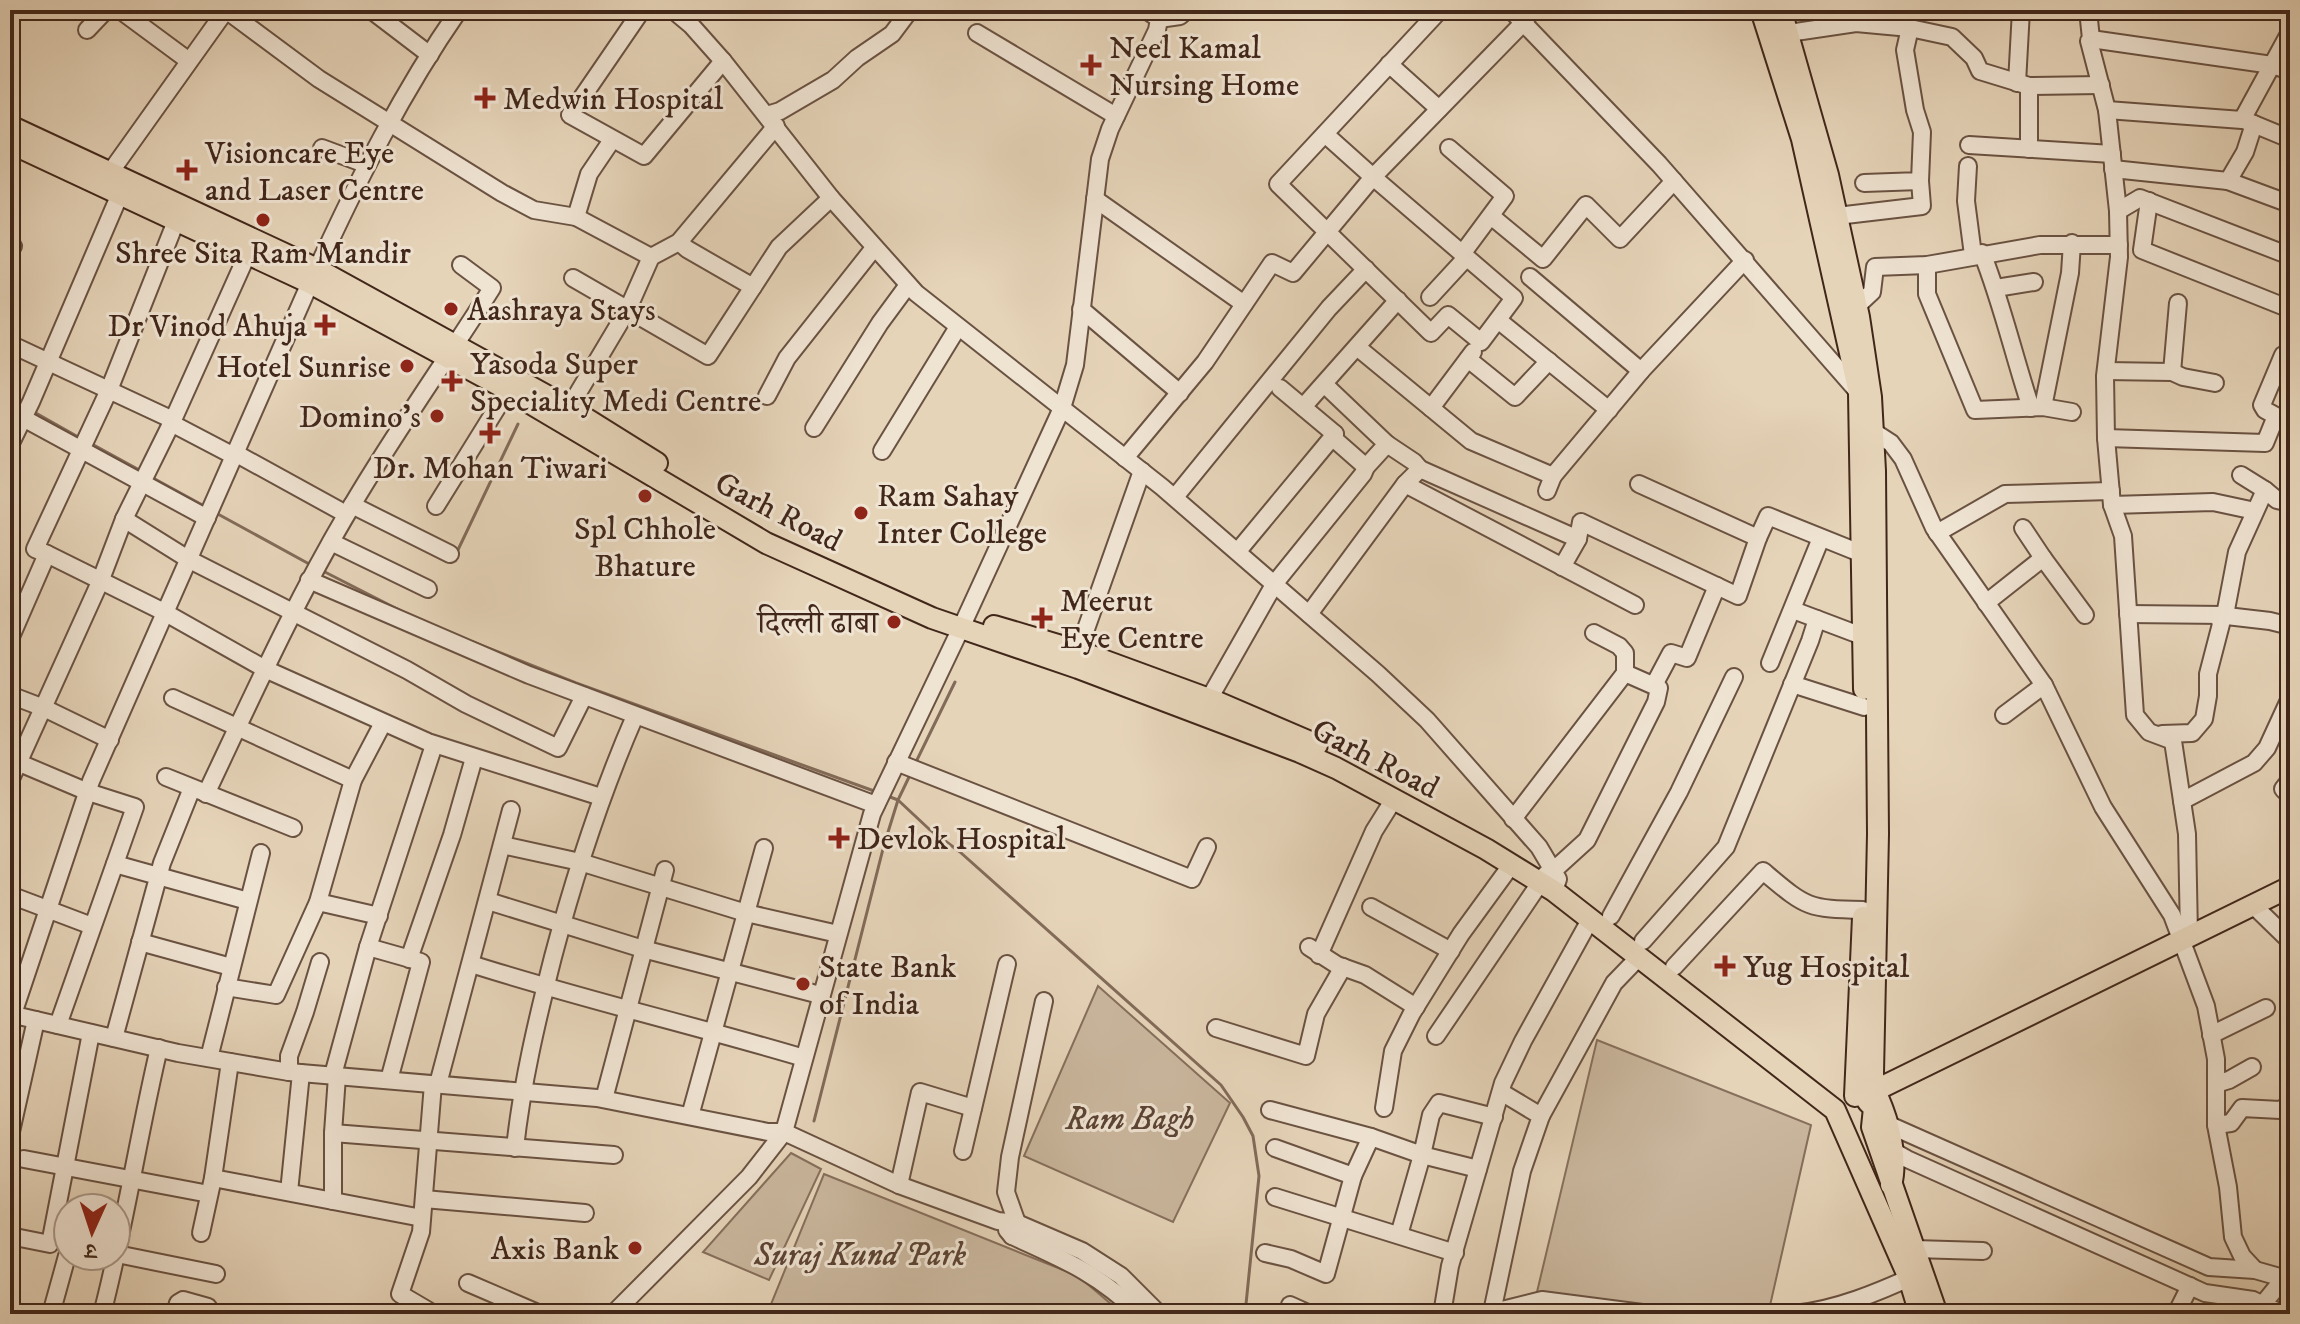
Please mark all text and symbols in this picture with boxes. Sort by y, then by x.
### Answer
place label: Neel Kamal Nursing Home [1109,29,1299,106]
marker: Neel Kamal Nursing Home [1080,54,1102,76]
place label: Medwin Hospital [503,80,724,120]
marker: Medwin Hospital [474,87,496,109]
place label: Visioncare Eye and Laser Centre [204,134,424,211]
marker: Visioncare Eye and Laser Centre [176,159,198,181]
marker: Shree Sita Ram Mandir [254,211,272,229]
place label: Shree Sita Ram Mandir [115,234,411,274]
place label: Aashraya Stays [467,291,656,331]
marker: Aashraya Stays [442,300,460,318]
place label: Dr Vinod Ahuja [107,307,307,347]
marker: Dr Vinod Ahuja [314,314,336,336]
place label: Yasoda Super Speciality Medi Centre [470,345,761,422]
place label: Hotel Sunrise [216,348,391,388]
marker: Hotel Sunrise [398,357,416,375]
marker: Yasoda Super Speciality Medi Centre [441,370,463,392]
place label: Domino's [299,398,421,438]
marker: Domino's [428,407,446,425]
marker: Dr. Mohan Tiwari [479,422,501,444]
place label: Dr. Mohan Tiwari [373,449,607,489]
street label: Garh Road [708,464,849,562]
place label: Ram Sahay Inter College [877,477,1047,554]
marker: Spl Chhole Bhature [636,487,654,505]
marker: Ram Sahay Inter College [852,504,870,522]
place label: Spl Chhole Bhature [574,510,716,587]
place label: Meerut Eye Centre [1060,582,1204,659]
place label: दिल्ली ढाबा [755,604,880,644]
marker: Meerut Eye Centre [1031,607,1053,629]
marker: दिल्ली ढाबा [885,613,903,631]
street label: Garh Road [1305,711,1446,809]
place label: Devlok Hospital [857,820,1066,860]
marker: Devlok Hospital [828,827,850,849]
place label: State Bank of India [819,948,957,1025]
place label: Yug Hospital [1743,948,1910,988]
marker: Yug Hospital [1714,955,1736,977]
marker: State Bank of India [794,975,812,993]
park label: Ram Bagh [1065,1100,1194,1140]
north arrow [52,1192,132,1272]
place label: Axis Bank [491,1230,619,1270]
park label: Suraj Kund Park [753,1236,967,1276]
text: उ [83,1237,99,1264]
marker: Axis Bank [626,1239,644,1257]

